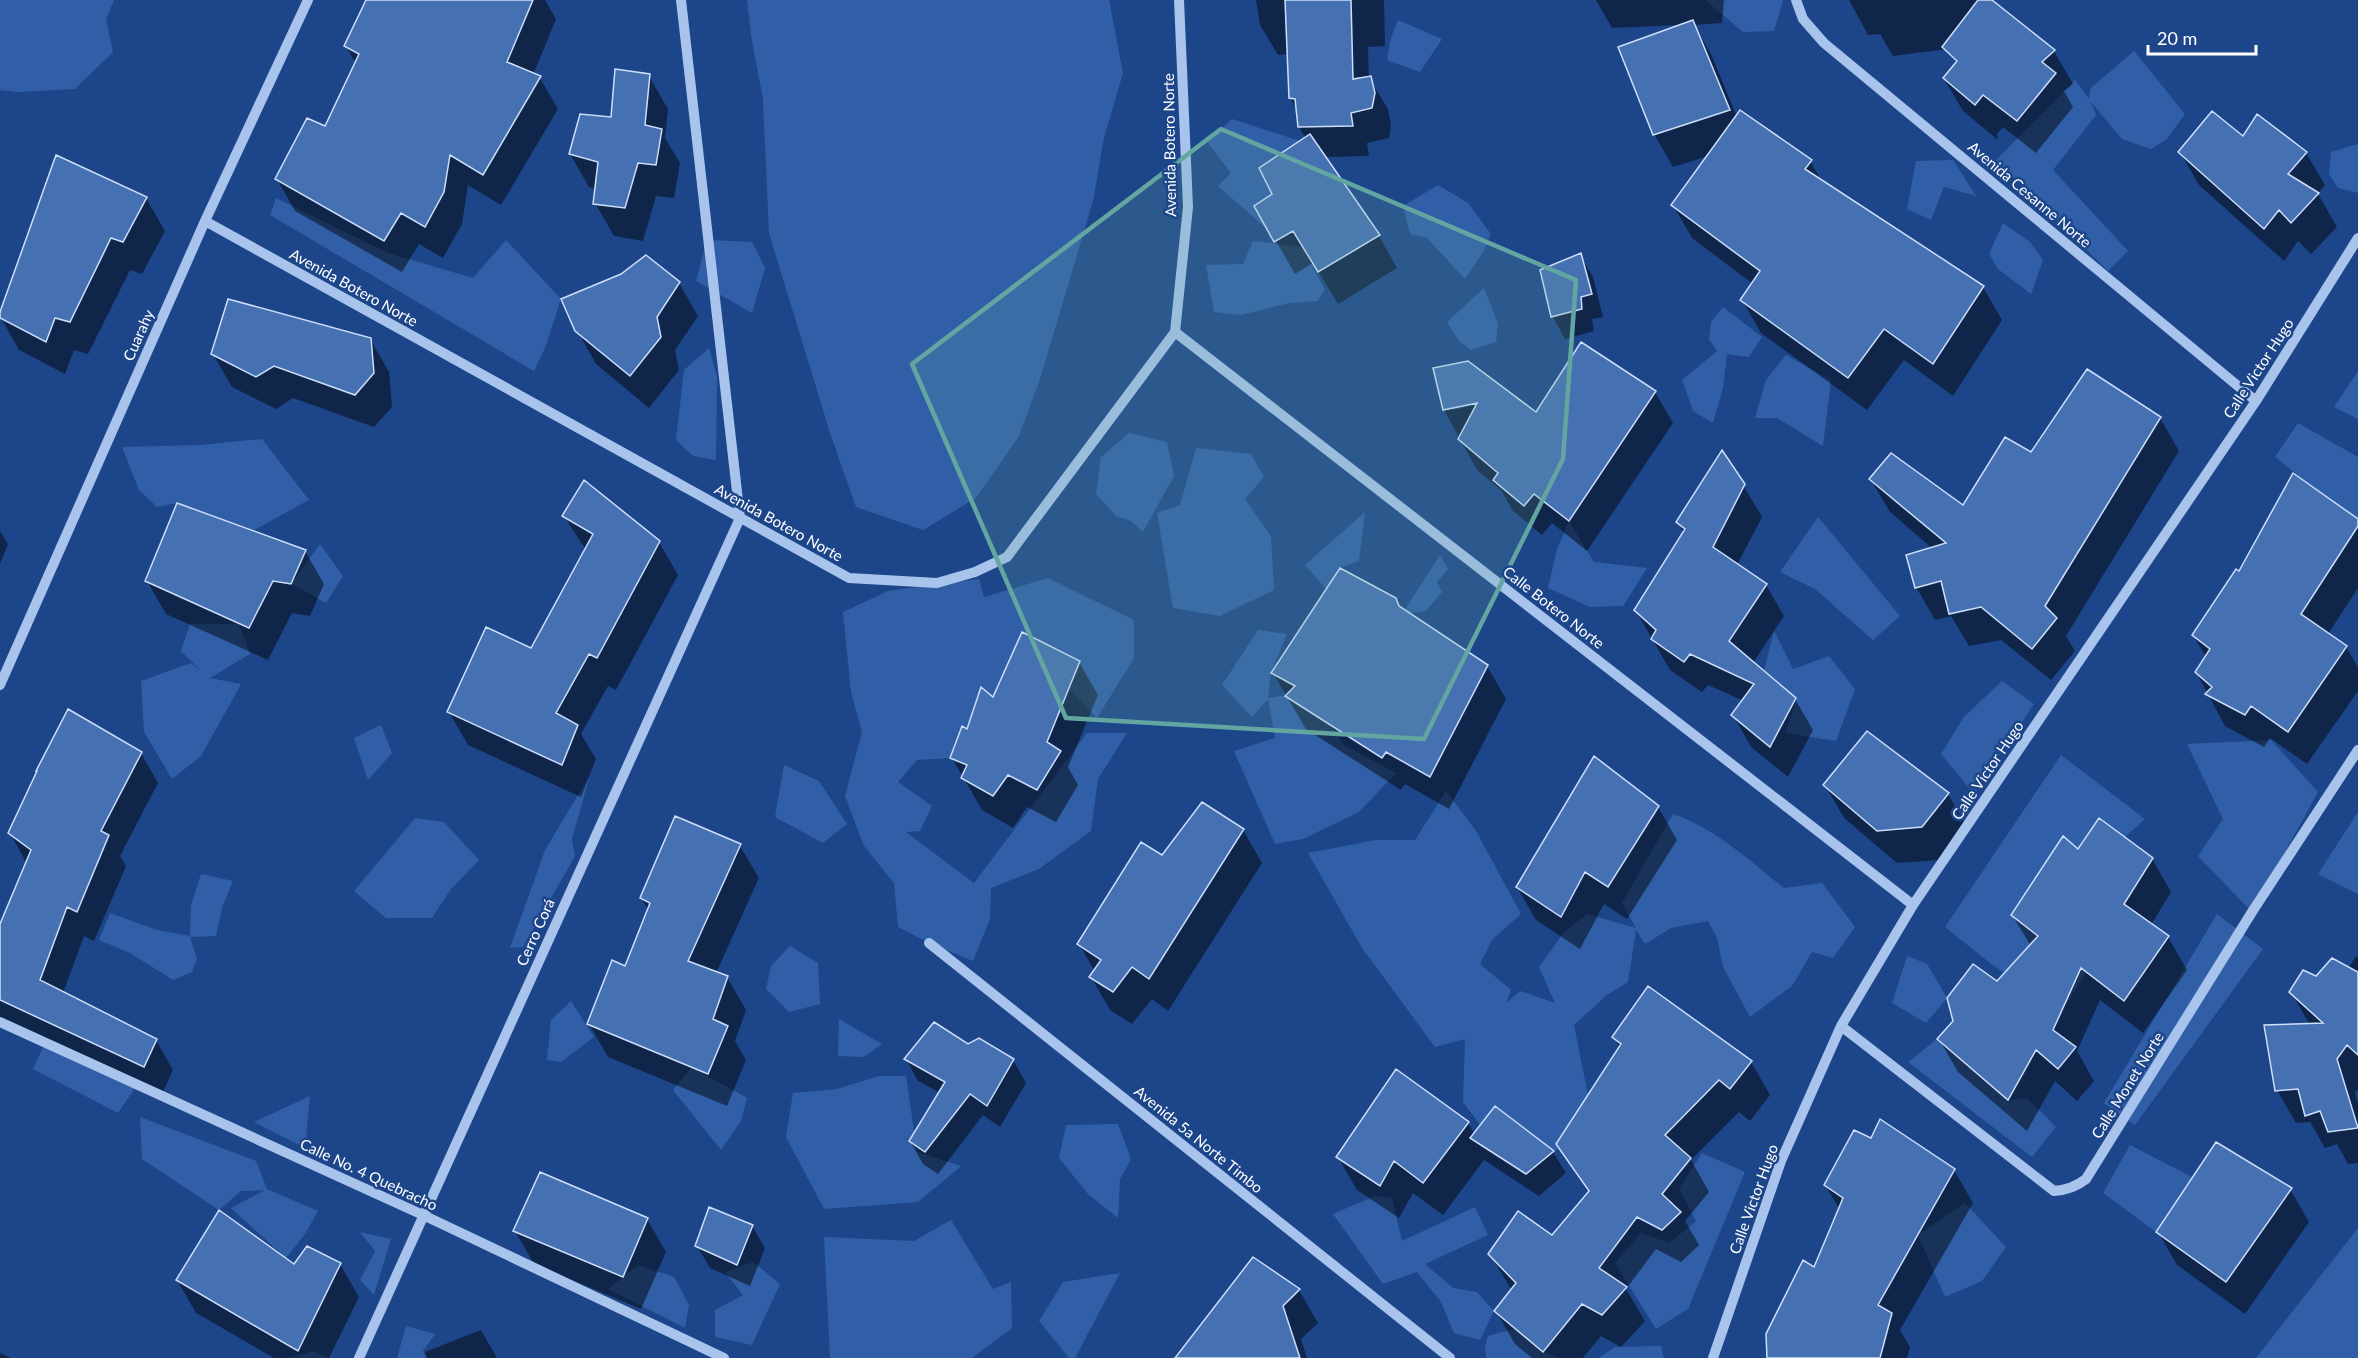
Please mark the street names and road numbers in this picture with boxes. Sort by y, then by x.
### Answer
street label: Avenida Botero Norte [1159,73,1179,217]
street label: Avenida Cesanne Norte [1965,137,2095,251]
street label: Avenida Botero Norte [287,244,421,330]
street label: Cuarahy [119,306,157,364]
street label: Calle Victor Hugo [2219,315,2297,421]
street label: Avenida Botero Norte [712,479,846,565]
street label: Calle Botero Norte [1500,562,1608,652]
street label: Calle Victor Hugo [1947,717,2027,823]
street label: Cerro Corá [512,895,558,969]
street label: Calle Monet Norte [2087,1028,2167,1142]
street label: Avenida 5a Norte Timbo [1131,1082,1267,1196]
street label: Calle No. 4 Quebracho [298,1134,440,1214]
street label: Calle Victor Hugo [1725,1142,1781,1256]

